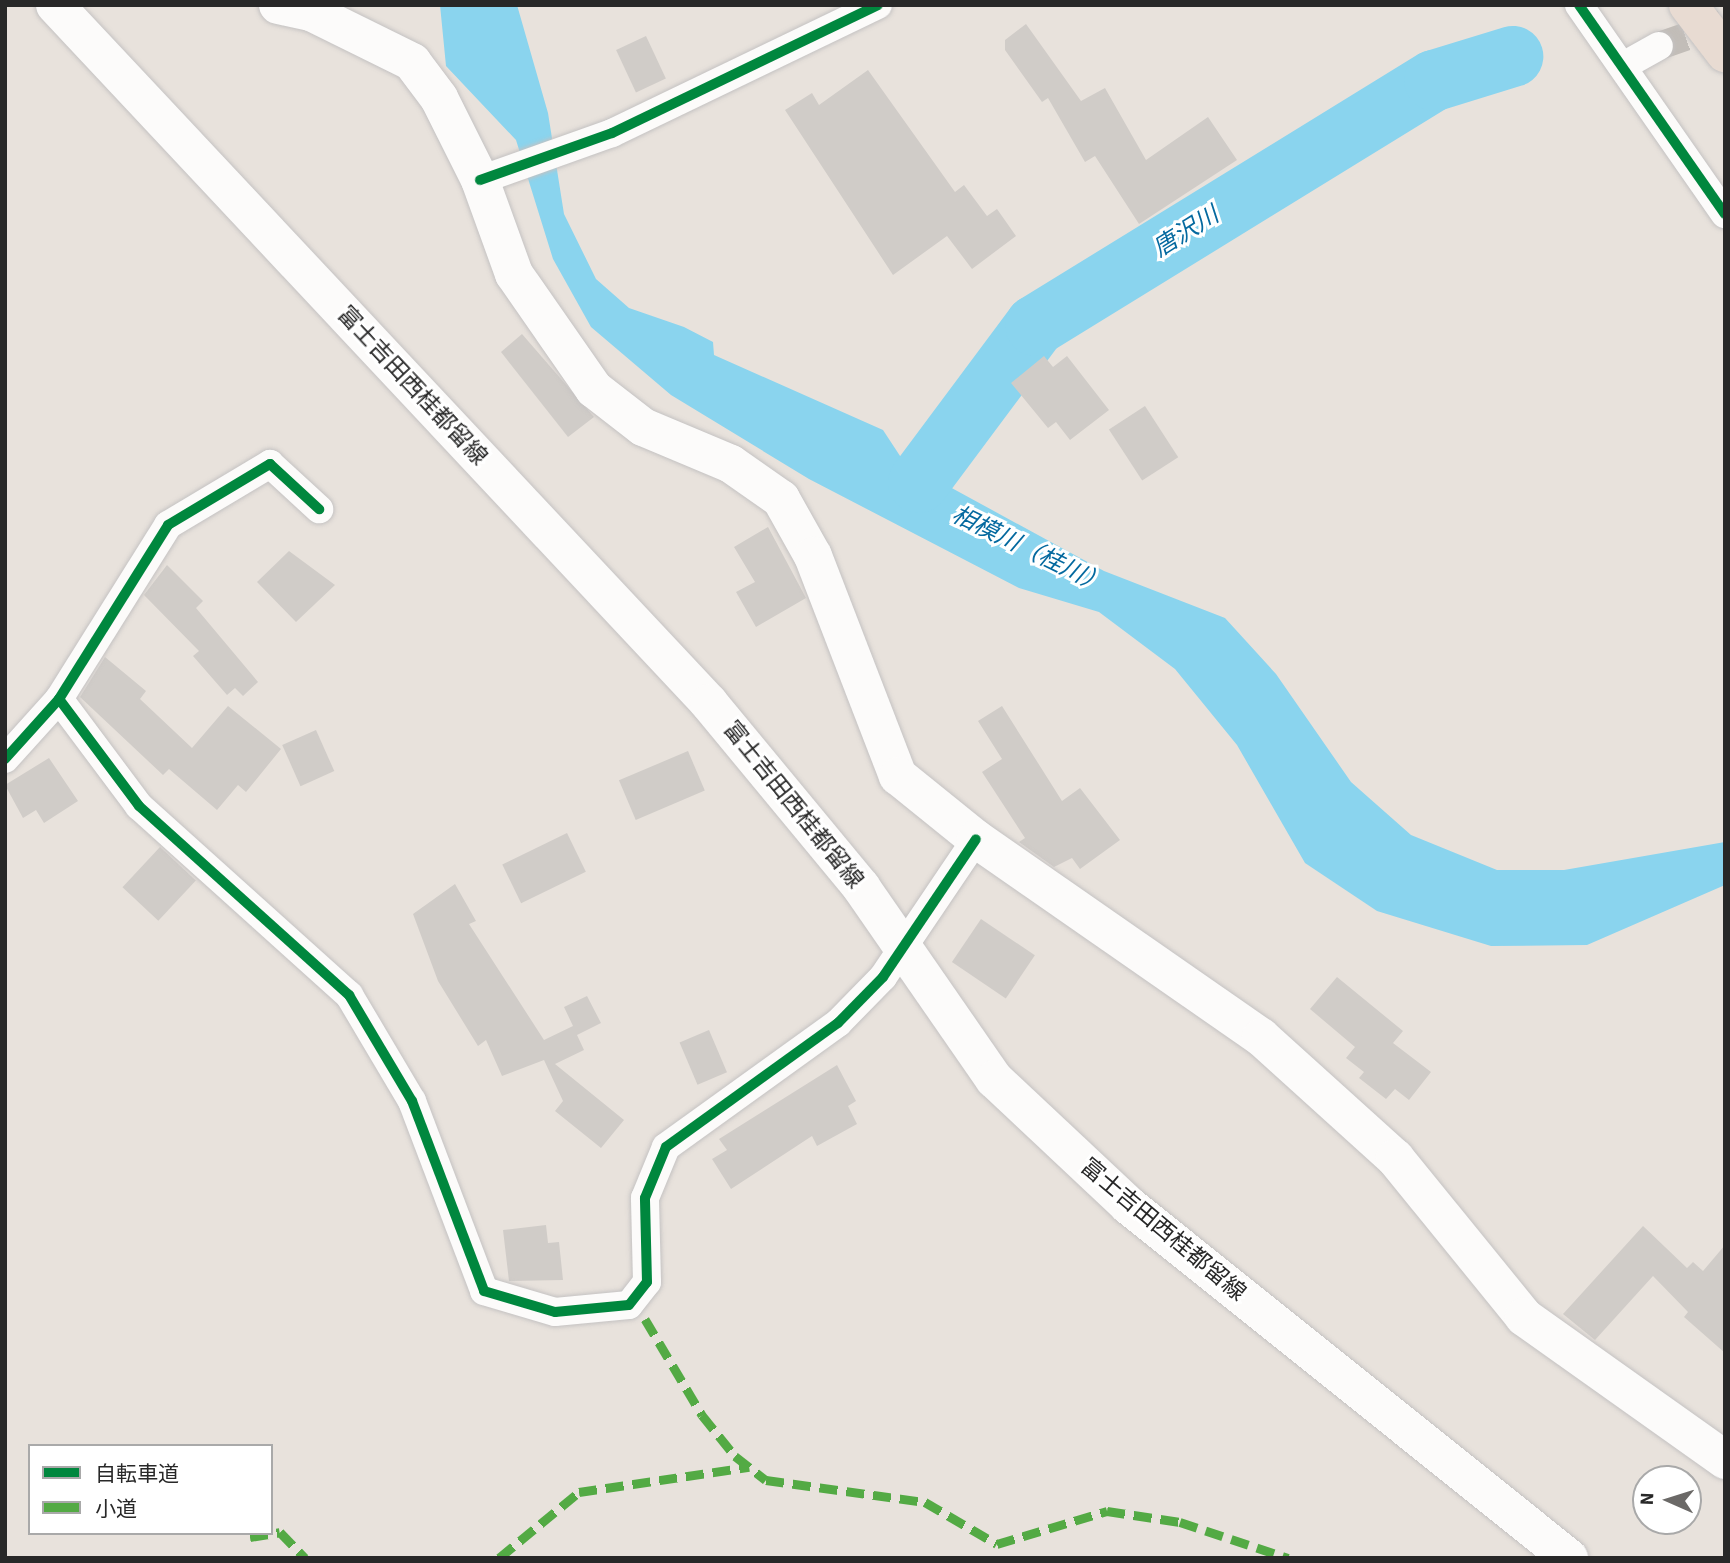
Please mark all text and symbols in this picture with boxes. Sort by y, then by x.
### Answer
water label: 唐沢川 [1148,201,1224,263]
street label: 富士吉田西桂都留線 [331,301,493,471]
water label: 相模川（桂川） [947,500,1111,600]
street label: 富士吉田西桂都留線 [717,716,869,894]
street label: 富士吉田西桂都留線 [1075,1153,1251,1307]
legend [28,1444,273,1535]
text: 自転車道 [95,1459,179,1489]
north arrow [1632,1465,1702,1535]
text: N [1634,1492,1661,1506]
text: 小道 [95,1494,137,1524]

